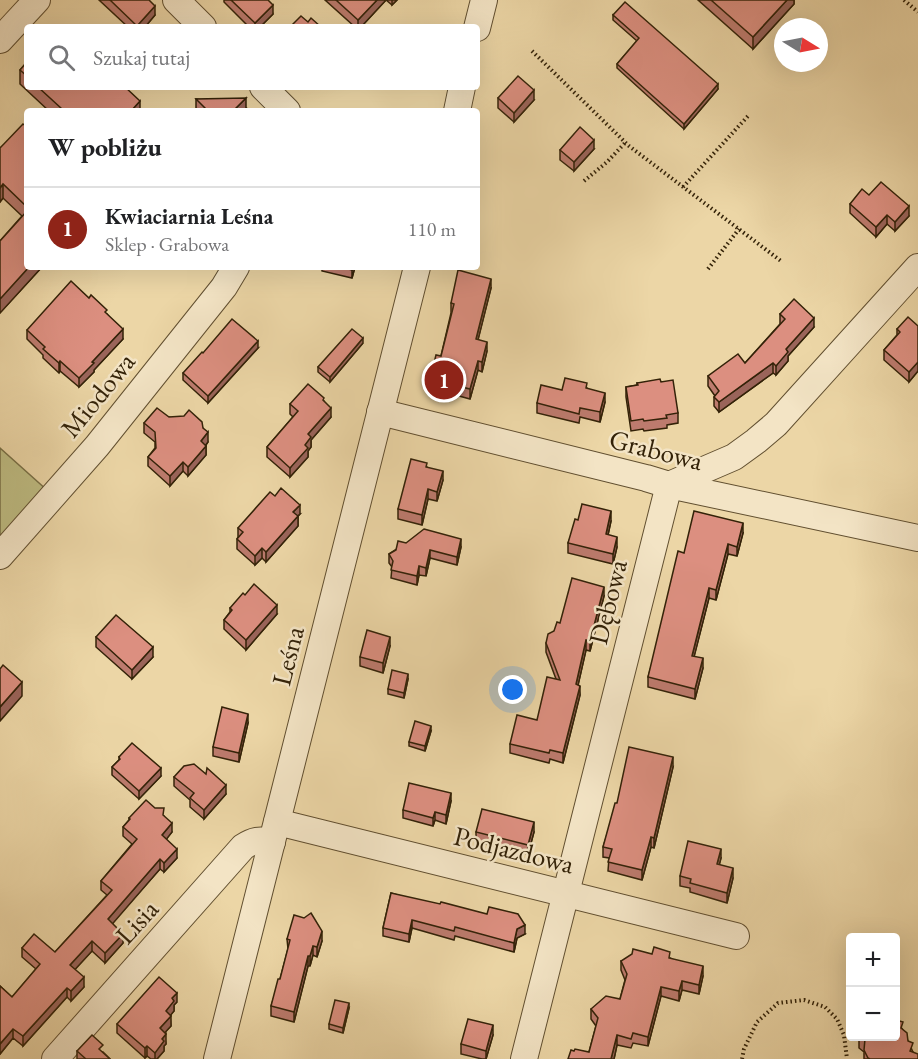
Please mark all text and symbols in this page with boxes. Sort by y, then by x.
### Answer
north arrow [774,18,828,72]
search box [24,24,480,90]
icon: search [45,41,78,74]
text: Szukaj tutaj [93,43,190,72]
text: W pobliżu [48,130,162,164]
text: Kwiaciarnia Leśna [105,202,273,231]
text: 1 [62,216,73,242]
text: 110 m [408,216,456,242]
text: Sklep · Grabowa [105,231,229,257]
street label: Miodowa [53,345,143,444]
pin: 1 [424,358,464,403]
street label: Grabowa [606,421,707,478]
street label: Dębowa [580,556,635,648]
street label: Leśna [263,622,312,689]
your location [498,675,527,704]
street label: Podjazdowa [450,818,578,881]
street label: Lisia [107,892,166,951]
map controls [846,933,900,1041]
button: + [846,933,900,987]
button: − [846,987,900,1041]

